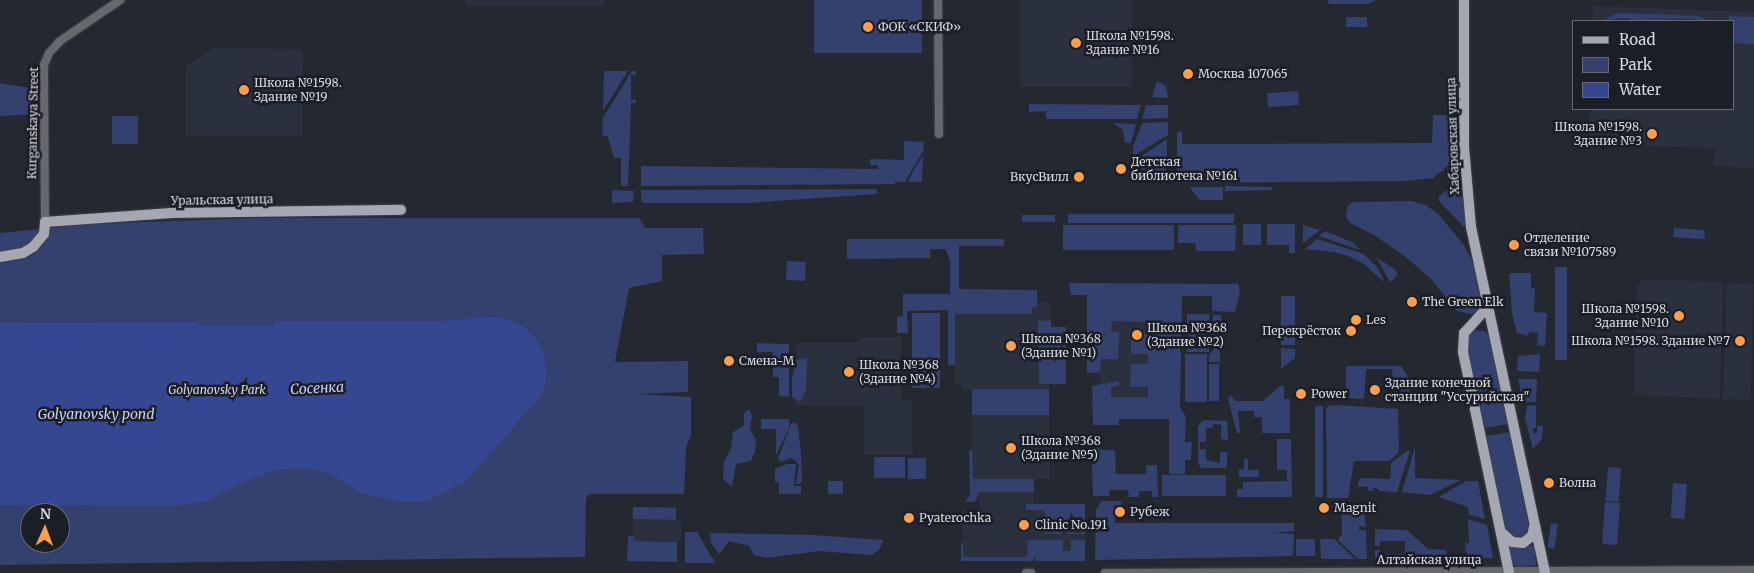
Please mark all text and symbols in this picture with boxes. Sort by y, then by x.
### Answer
place label: ФОК «СКИФ» [878,20,961,34]
legend [1572,20,1734,110]
marker: ФОК «СКИФ» [862,21,874,33]
place label: Школа №1598. Здание №16 [1086,29,1174,57]
text: Road [1619,30,1655,49]
marker: Школа №1598. Здание №16 [1070,37,1082,49]
text: Park [1619,55,1652,74]
street label: Kurganskaya Street [25,67,41,179]
place label: Москва 107065 [1198,67,1288,81]
marker: Москва 107065 [1182,68,1194,80]
place label: Школа №1598. Здание №19 [254,76,342,104]
street label: Хабаровская улица [1444,77,1462,195]
text: Water [1619,80,1661,99]
marker: Школа №1598. Здание №19 [238,84,250,96]
place label: Школа №1598. Здание №3 [1554,120,1642,148]
marker: Школа №1598. Здание №3 [1646,128,1658,140]
place label: Детская библиотека №161 [1131,155,1238,183]
marker: Детская библиотека №161 [1115,163,1127,175]
place label: ВкусВилл [1010,170,1069,184]
marker: ВкусВилл [1073,171,1085,183]
street label: Уральская улица [171,192,273,208]
place label: Отделение связи №107589 [1524,231,1616,259]
marker: Отделение связи №107589 [1508,239,1520,251]
place label: The Green Elk [1422,295,1504,309]
marker: The Green Elk [1406,296,1418,308]
place label: Школа №1598. Здание №10 [1581,302,1669,330]
marker: Школа №1598. Здание №10 [1673,310,1685,322]
place label: Les [1366,313,1386,327]
marker: Les [1350,314,1362,326]
place label: Школа №368 (Здание №2) [1147,321,1227,349]
place label: Перекрёсток [1262,324,1341,338]
marker: Перекрёсток [1345,325,1357,337]
marker: Школа №368 (Здание №2) [1131,329,1143,341]
place label: Школа №368 (Здание №1) [1021,332,1101,360]
place label: Школа №1598. Здание №7 [1571,334,1730,348]
marker: Школа №1598. Здание №7 [1734,335,1746,347]
marker: Школа №368 (Здание №1) [1005,340,1017,352]
place label: Смена-М [739,354,794,368]
marker: Смена-М [723,355,735,367]
place label: Школа №368 (Здание №4) [859,358,939,386]
marker: Школа №368 (Здание №4) [843,366,855,378]
place label: Здание конечной станции "Уссурийская" [1385,376,1530,404]
water label: Сосенка [290,378,344,398]
park label: Golyanovsky Park [168,383,266,397]
marker: Здание конечной станции "Уссурийская" [1369,384,1381,396]
place label: Power [1311,387,1347,401]
marker: Power [1295,388,1307,400]
water label: Golyanovsky pond [38,406,154,422]
place label: Школа №368 (Здание №5) [1021,434,1101,462]
marker: Школа №368 (Здание №5) [1005,442,1017,454]
place label: Волна [1559,476,1596,490]
marker: Волна [1543,477,1555,489]
place label: Magnit [1334,501,1376,515]
marker: Magnit [1318,502,1330,514]
north arrow [20,503,70,553]
text: N [40,505,51,523]
place label: Рубеж [1130,505,1170,519]
marker: Рубеж [1114,506,1126,518]
place label: Pyaterochka [919,511,991,525]
marker: Pyaterochka [903,512,915,524]
marker: Clinic No.191 [1017,518,1031,532]
place label: Clinic No.191 [1035,518,1107,532]
street label: Алтайская улица [1377,553,1481,567]

